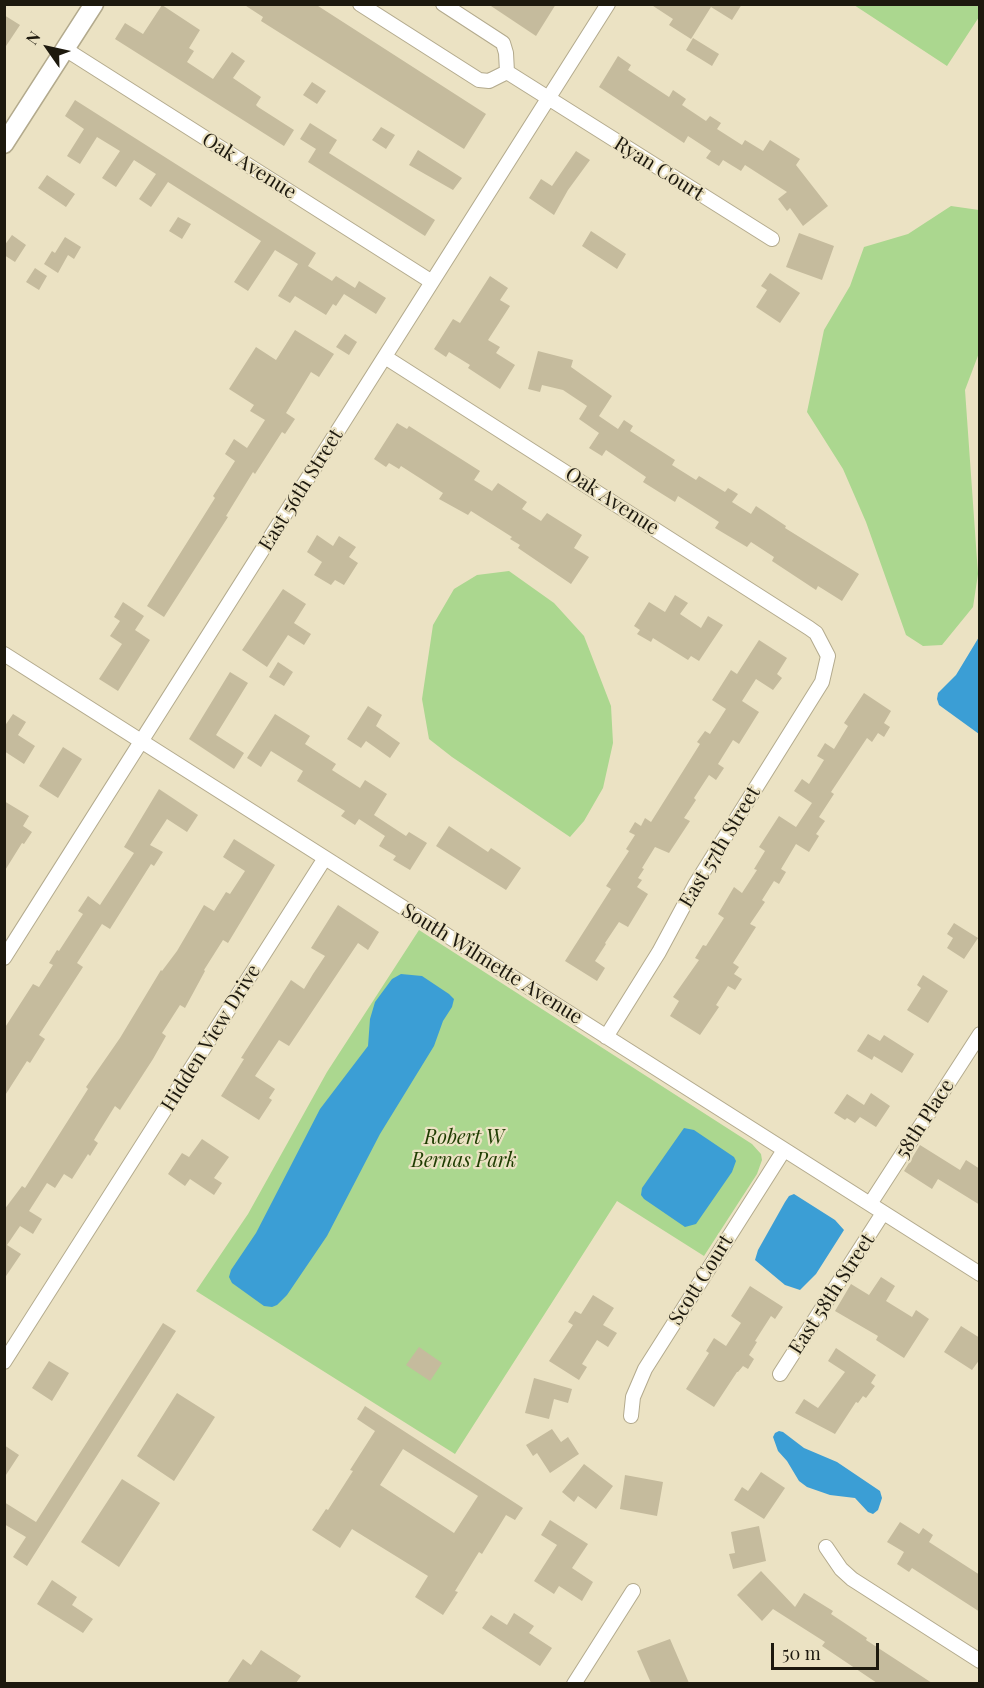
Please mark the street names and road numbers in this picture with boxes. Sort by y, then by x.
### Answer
street label: Oak Avenue [197,128,301,204]
street label: Ryan Court [609,132,709,206]
street label: East 56th Street [254,425,348,555]
street label: Oak Avenue [561,462,663,540]
street label: East 57th Street [674,782,766,912]
street label: South Wilmette Avenue [397,899,587,1029]
street label: Hidden View Drive [156,960,266,1116]
street label: 58th Place [891,1075,959,1163]
street label: East 58th Street [784,1229,880,1359]
street label: Scott Court [664,1230,738,1330]

